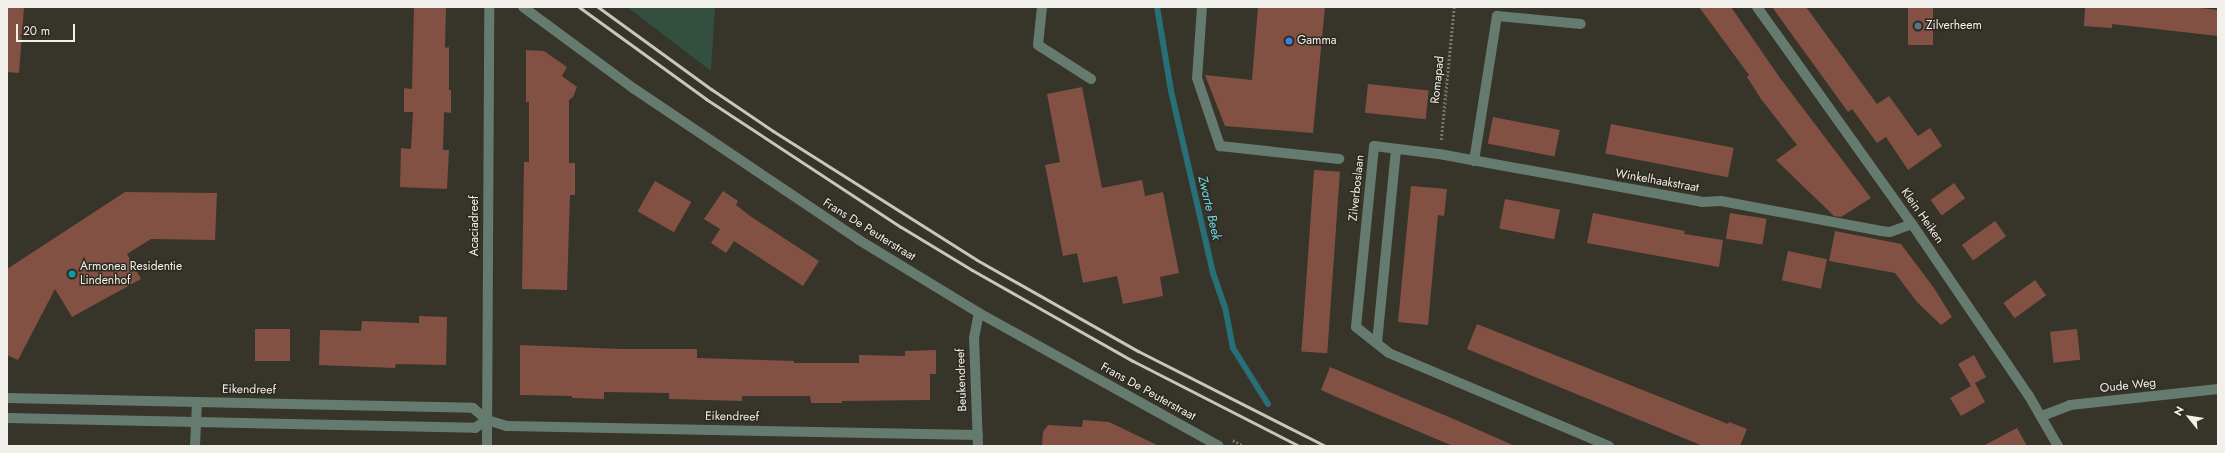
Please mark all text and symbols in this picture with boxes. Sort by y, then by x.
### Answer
scale bar [18,16,77,42]
place label: Zilverheem [1926,19,1982,33]
marker: Zilverheem [1913,21,1923,31]
text: 20 m [23,22,50,40]
place label: Gamma [1297,34,1337,48]
marker: Gamma [1284,36,1294,46]
street label: Romapad [1428,55,1448,105]
street label: Zilverboslaan [1346,154,1368,222]
street label: Winkelhaakstraat [1614,167,1700,195]
water label: Zwarte Beek [1194,174,1224,242]
street label: Klein Heiken [1898,186,1946,246]
street label: Acaciadreef [468,196,482,256]
street label: Frans De Peuterstraat [820,196,918,264]
place label: Armonea Residentie Lindenhof [80,260,182,288]
marker: Armonea Residentie Lindenhof [67,269,77,279]
street label: Beukendreef [954,348,970,412]
street label: Frans De Peuterstraat [1098,360,1198,424]
street label: Oude Weg [2099,376,2157,396]
street label: Eikendreef [222,382,276,398]
north arrow [2169,397,2209,437]
text: N [2169,403,2188,419]
street label: Eikendreef [705,409,759,425]

